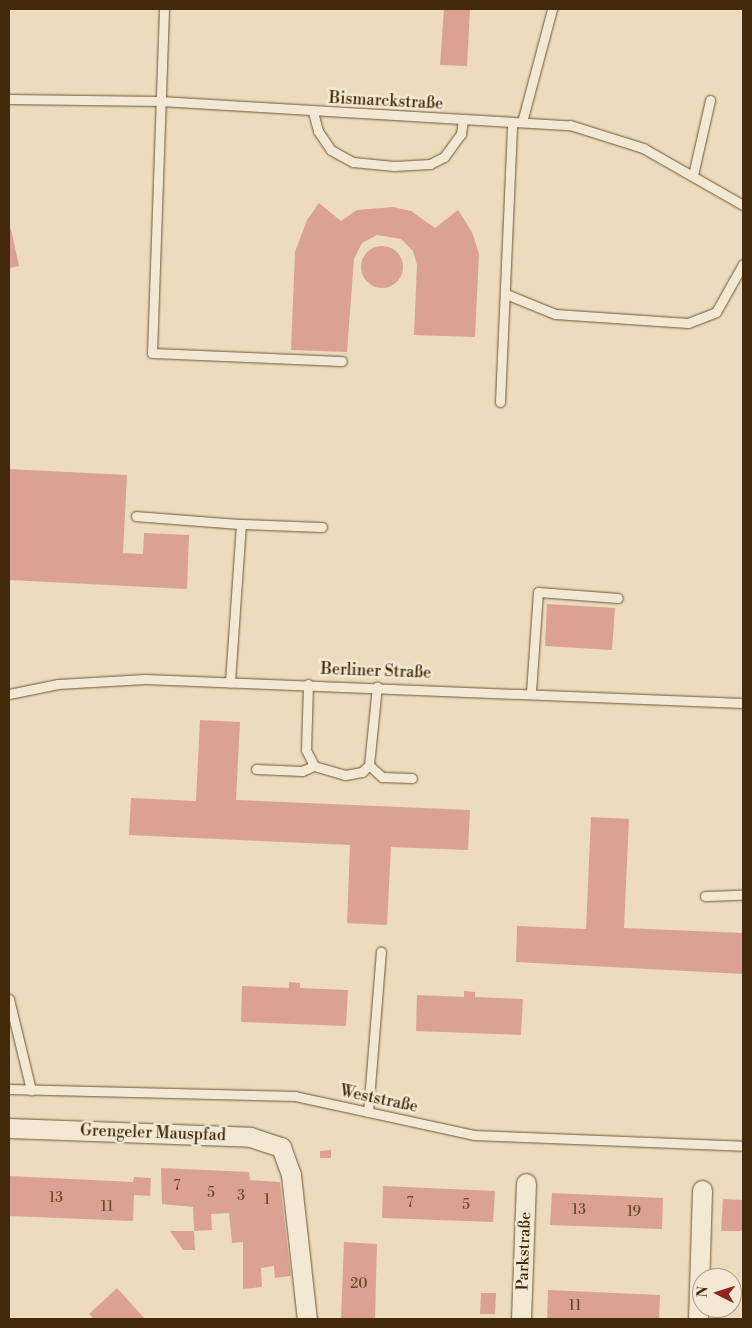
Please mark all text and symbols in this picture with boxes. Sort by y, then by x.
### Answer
street label: Bismarckstraße [328,88,444,114]
street label: Berliner Straße [320,659,432,683]
street label: Weststraße [338,1081,420,1117]
street label: Grengeler Mauspfad [80,1121,226,1145]
house number: 7 [173,1178,181,1194]
house number: 5 [207,1185,215,1201]
house number: 3 [237,1188,245,1204]
house number: 13 [49,1190,63,1206]
house number: 1 [264,1192,270,1208]
house number: 7 [406,1195,414,1211]
house number: 5 [462,1197,470,1213]
house number: 11 [101,1199,113,1215]
house number: 13 [572,1202,586,1218]
house number: 19 [627,1204,641,1220]
street label: Parkstraße [513,1211,535,1291]
north arrow [692,1268,742,1318]
house number: 20 [350,1276,368,1292]
text: N [694,1285,713,1298]
house number: 11 [569,1298,581,1314]

